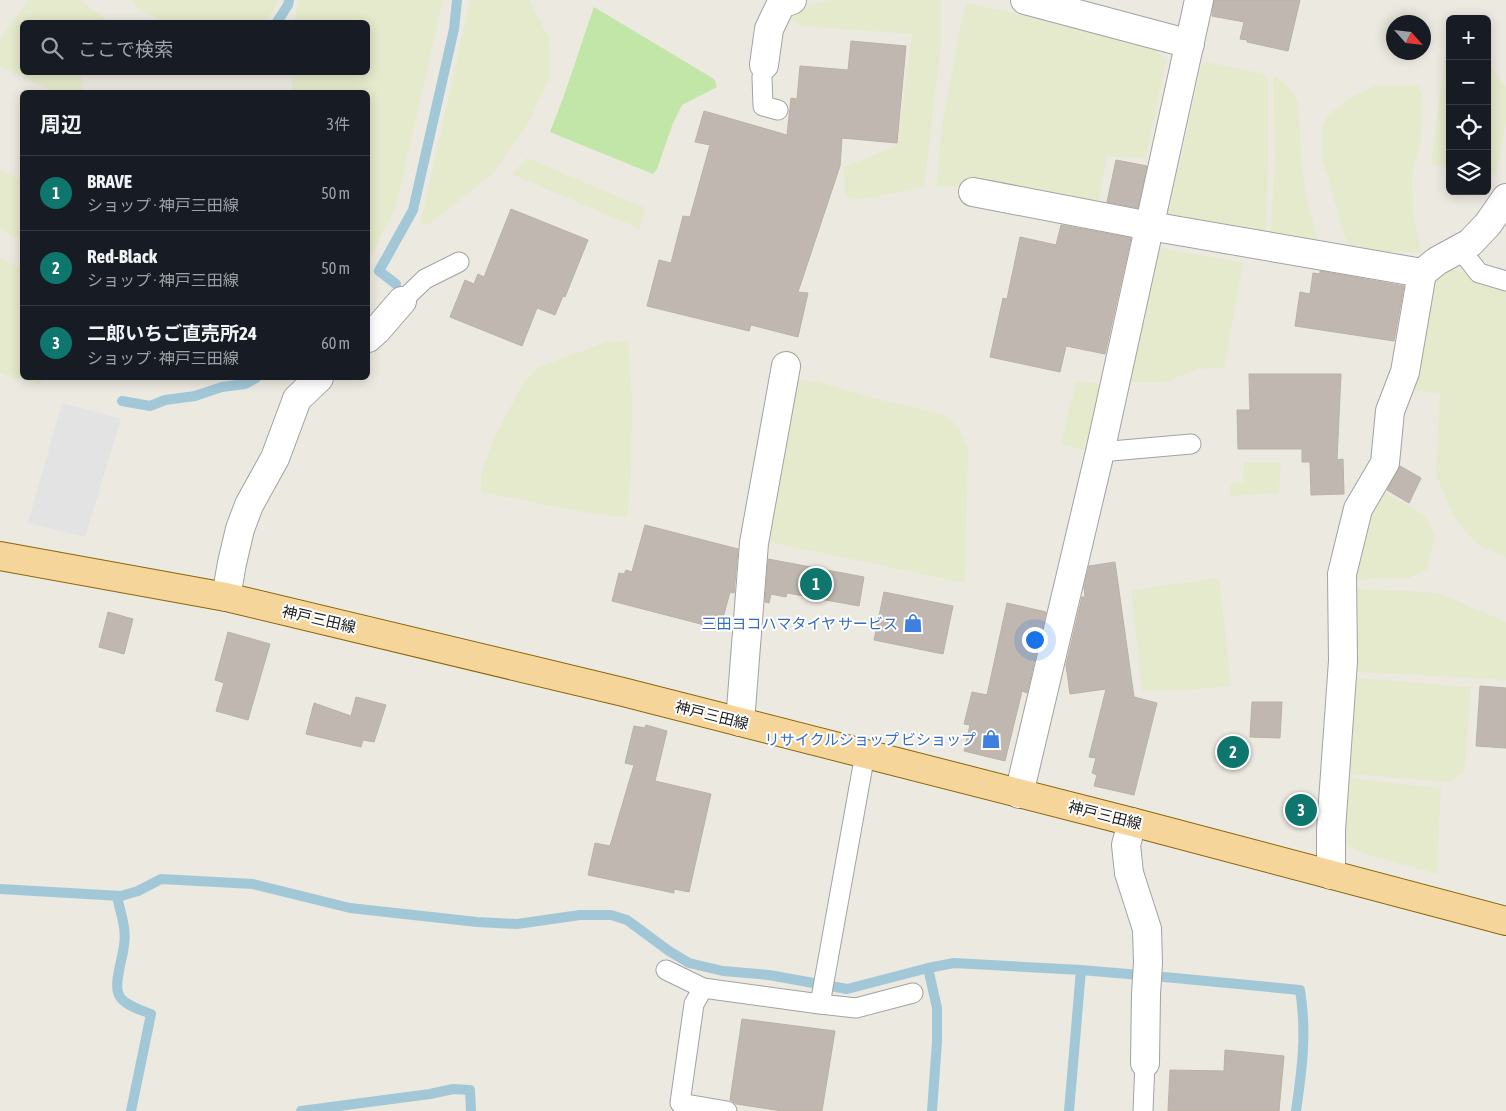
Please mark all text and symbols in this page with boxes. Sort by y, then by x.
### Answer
north arrow [1386,15,1431,60]
map controls [1446,15,1491,195]
button: + [1446,15,1491,60]
search box [20,20,370,75]
icon: search [38,34,66,62]
text: ここで検索 [78,38,173,60]
button: − [1446,60,1491,105]
button: locate [1446,105,1491,150]
text: 周辺 [40,112,82,136]
text: 3件 [326,115,350,133]
button: layers [1446,150,1491,195]
text: BRAVE [87,170,132,192]
text: 1 [52,184,60,202]
text: 50 m [321,184,350,202]
text: ショップ · 神戸三田線 [87,196,239,214]
text: Red-Black [87,245,157,267]
text: 2 [52,259,60,277]
text: 50 m [321,259,350,277]
text: ショップ · 神戸三田線 [87,271,239,289]
text: 二郎いちご直売所24 [87,322,257,344]
text: 3 [52,334,60,352]
text: 60 m [321,334,350,352]
text: ショップ · 神戸三田線 [87,349,239,367]
pin: 1 [800,565,832,603]
street label: 神戸三田線 [281,602,357,636]
shop icon: 三田ヨコハマタイヤ サービス [902,612,924,634]
place label: 三田ヨコハマタイヤ サービス [701,615,898,632]
your location [1022,627,1048,653]
street label: 神戸三田線 [674,698,750,732]
shop icon: リサイクルショップ ビショップ [980,728,1002,750]
place label: リサイクルショップ ビショップ [765,731,976,748]
pin: 2 [1217,733,1249,771]
pin: 3 [1285,791,1317,829]
street label: 神戸三田線 [1067,798,1143,832]

